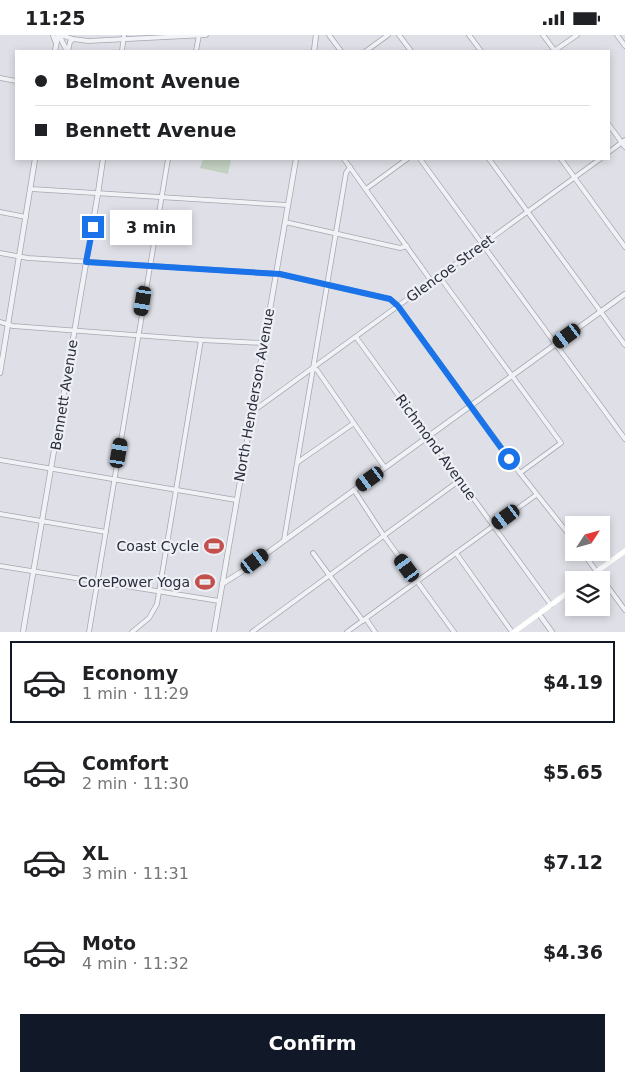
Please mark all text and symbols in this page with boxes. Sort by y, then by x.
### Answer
text: 11:25 [25,7,85,29]
text: Belmont Avenue [65,70,240,92]
text: Bennett Avenue [65,119,236,141]
callout: 3 min [110,209,193,245]
route end [82,216,104,238]
text: 3 min [126,218,176,237]
street label: Glencoe Street [403,231,497,305]
car [133,285,152,317]
street label: North Henderson Avenue [231,307,277,483]
car [550,321,583,351]
street label: Bennett Avenue [47,338,81,452]
street label: Richmond Avenue [392,391,480,503]
car [109,437,128,469]
route start [498,448,520,470]
car [353,464,386,494]
car [489,502,522,532]
north arrow [565,516,610,561]
map controls [565,516,610,616]
sports icon: Coast Cycle [203,535,225,557]
place label: Coast Cycle [117,538,199,554]
car [238,546,271,576]
car [392,551,421,585]
sports icon: CorePower Yoga [194,571,216,593]
button: layers [565,571,610,616]
place label: CorePower Yoga [78,574,190,590]
icon: car [22,660,67,705]
text: Economy [82,662,178,684]
text: $4.19 [543,671,603,693]
text: 1 min · 11:29 [82,684,189,703]
icon: car [22,750,67,795]
text: Comfort [82,752,169,774]
text: $5.65 [543,761,603,783]
text: 2 min · 11:30 [82,774,189,793]
icon: car [22,840,67,885]
text: XL [82,842,109,864]
text: $7.12 [543,851,603,873]
text: 3 min · 11:31 [82,864,189,883]
icon: car [22,930,67,975]
text: Moto [82,932,136,954]
text: $4.36 [543,941,603,963]
text: 4 min · 11:32 [82,954,189,973]
button: Confirm [20,1014,605,1072]

